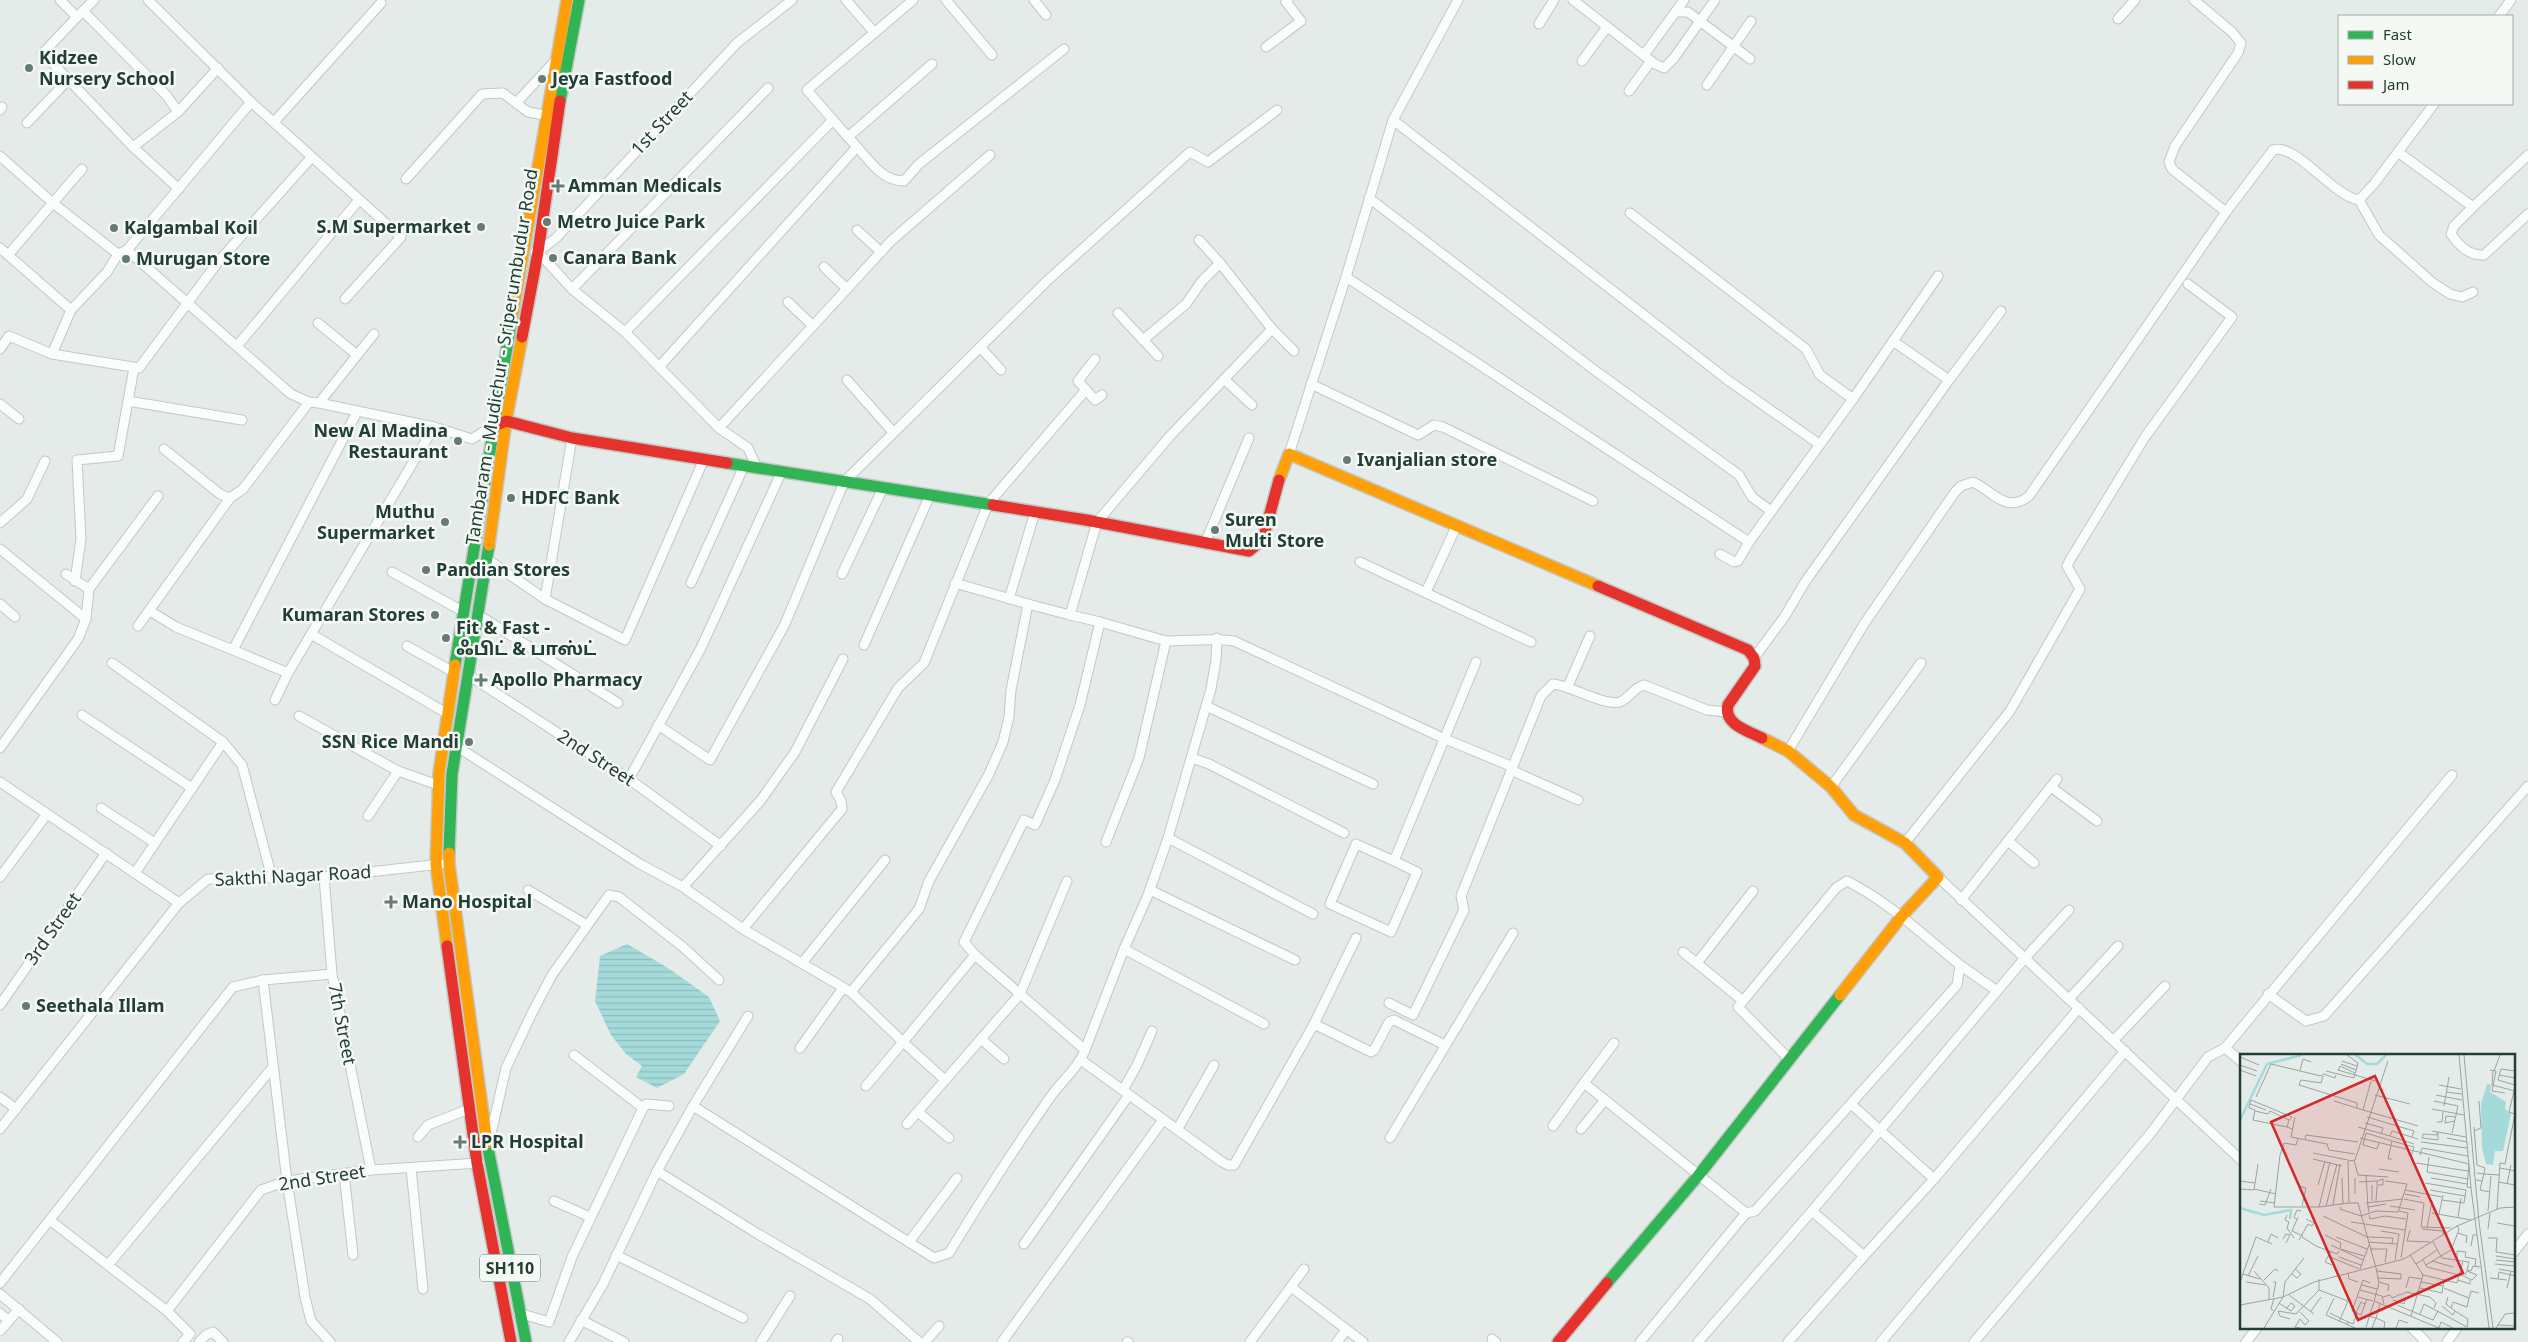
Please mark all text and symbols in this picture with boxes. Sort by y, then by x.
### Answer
legend [2338,15,2513,105]
text: Fast [2383,24,2412,44]
place label: Kidzee Nursery School [39,45,175,90]
text: Slow [2383,49,2416,69]
marker: Kidzee Nursery School [23,62,35,74]
place label: Jeya Fastfood [550,66,672,90]
marker: Jeya Fastfood [536,73,548,85]
text: Jam [2381,74,2410,94]
street label: 1st Street [625,84,698,160]
street label: Tambaram - Mudichur - Sriperumbudur Road [459,167,543,547]
place label: Amman Medicals [568,173,722,197]
marker: Amman Medicals [552,180,564,192]
place label: Metro Juice Park [557,209,706,233]
place label: S.M Supermarket [316,214,471,238]
place label: Kalgambal Koil [124,215,258,239]
marker: Metro Juice Park [541,216,553,228]
marker: S.M Supermarket [475,221,487,233]
marker: Kalgambal Koil [108,222,120,234]
place label: Canara Bank [563,245,677,269]
place label: Murugan Store [136,246,270,270]
marker: Canara Bank [547,252,559,264]
marker: Murugan Store [120,253,132,265]
place label: New Al Madina Restaurant [313,418,448,463]
marker: New Al Madina Restaurant [452,435,464,447]
place label: Ivanjalian store [1357,447,1497,471]
marker: Ivanjalian store [1341,454,1353,466]
place label: HDFC Bank [521,485,621,509]
marker: HDFC Bank [505,492,517,504]
place label: Muthu Supermarket [317,499,435,544]
place label: Suren Multi Store [1225,507,1324,552]
marker: Muthu Supermarket [439,516,451,528]
marker: Suren Multi Store [1209,524,1221,536]
place label: Pandian Stores [436,557,570,581]
marker: Pandian Stores [420,564,432,576]
place label: Kumaran Stores [282,602,425,626]
marker: Kumaran Stores [429,609,441,621]
place label: Fit & Fast - ஃபிட் & பாஸ்ட் [456,615,597,660]
marker: Fit & Fast - ஃபிட் & பாஸ்ட் [440,632,452,644]
place label: Apollo Pharmacy [491,667,643,691]
marker: Apollo Pharmacy [475,674,487,686]
street label: 2nd Street [553,723,640,791]
place label: SSN Rice Mandi [322,729,459,753]
marker: SSN Rice Mandi [463,736,475,748]
street label: Sakthi Nagar Road [214,859,372,891]
street label: 3rd Street [18,887,86,969]
place label: Mano Hospital [402,889,532,913]
marker: Mano Hospital [384,895,398,909]
street label: 7th Street [323,981,363,1067]
place label: Seethala Illam [36,993,165,1017]
marker: Seethala Illam [20,1000,32,1012]
inset map [2240,1054,2516,1330]
place label: LPR Hospital [471,1129,584,1153]
marker: LPR Hospital [453,1135,467,1149]
street label: 2nd Street [277,1158,367,1196]
road number: SH110 [480,1254,540,1282]

